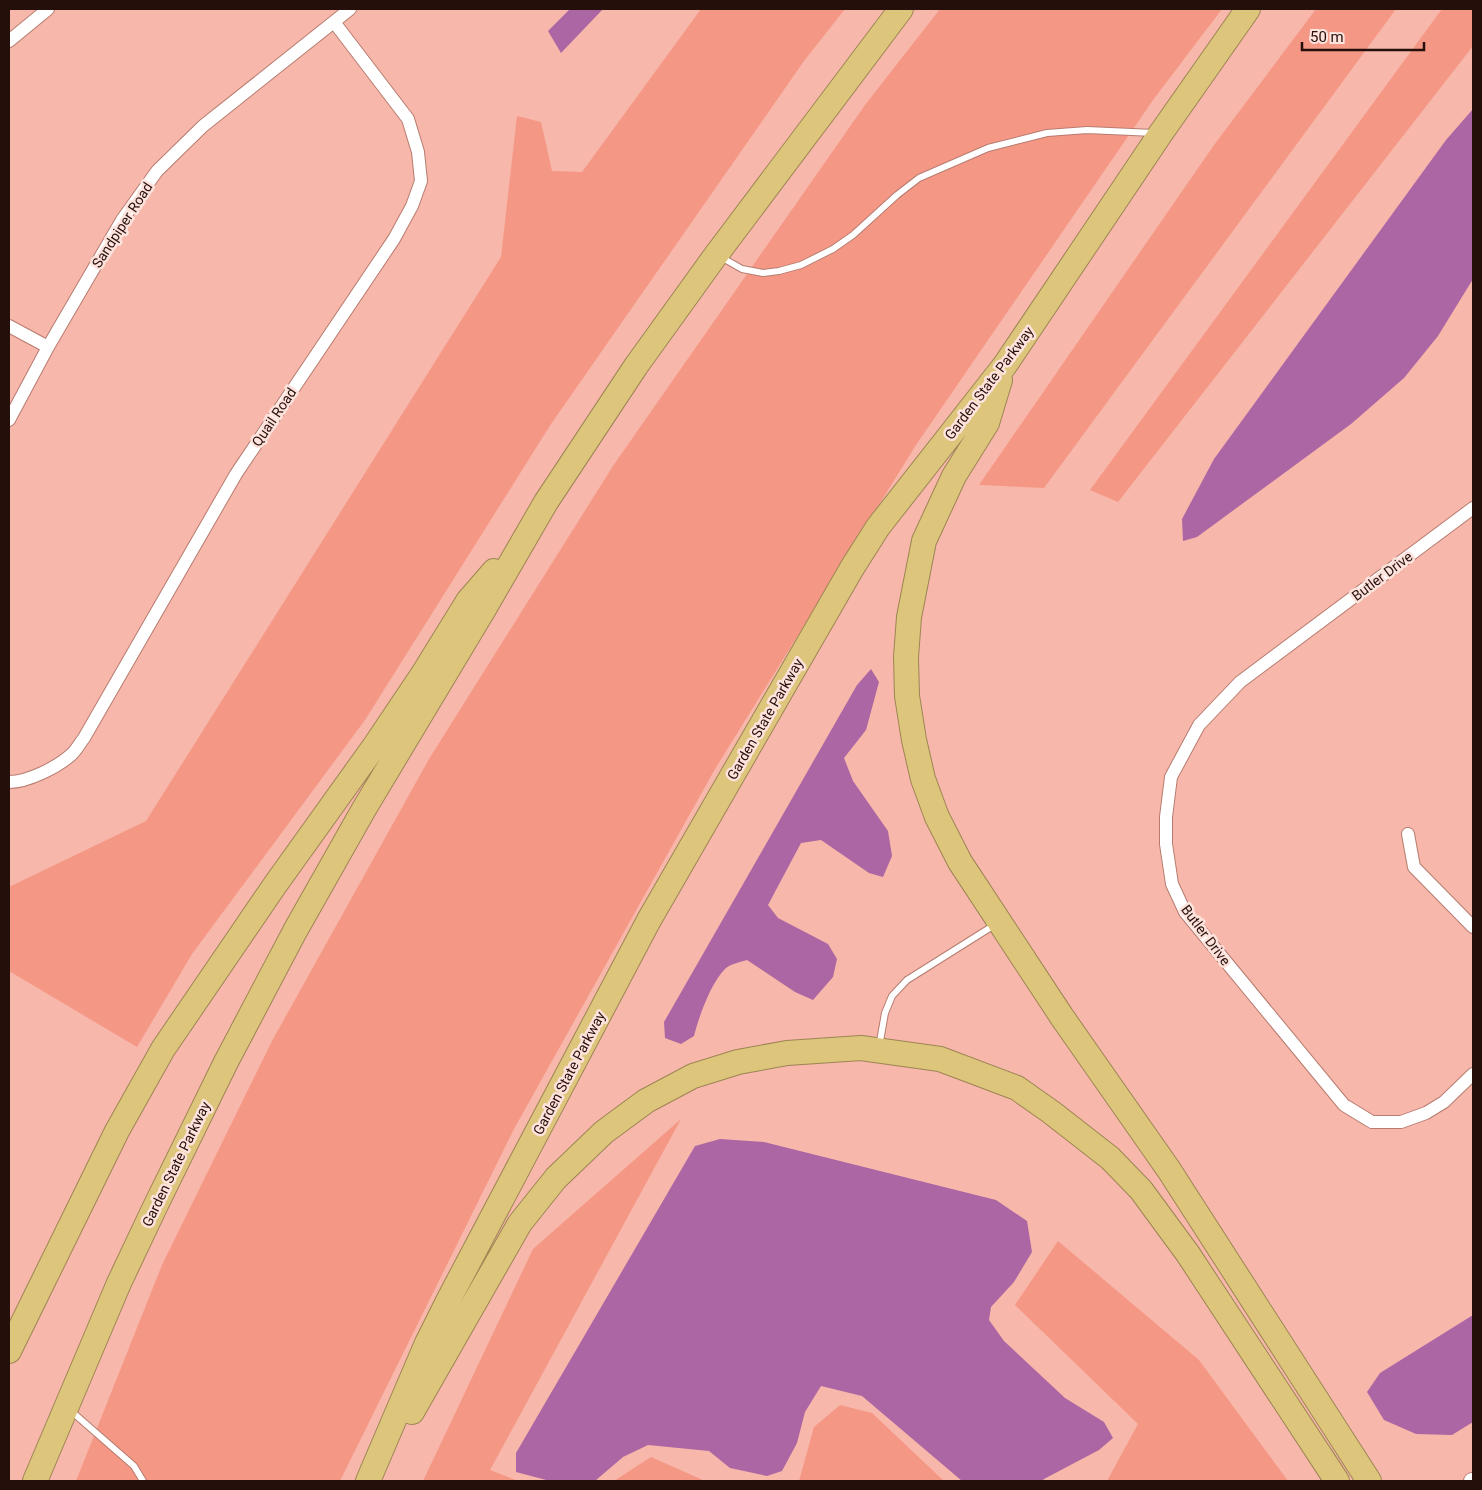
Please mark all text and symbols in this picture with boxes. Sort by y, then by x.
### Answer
scale bar [1302,20,1424,52]
text: 50 m [1310,28,1344,46]
street label: Sandpiper Road [88,179,156,271]
street label: Garden State Parkway [941,323,1037,443]
street label: Quail Road [249,385,299,449]
street label: Butler Drive [1349,548,1415,604]
street label: Garden State Parkway [724,655,806,782]
street label: Butler Drive [1178,902,1234,968]
street label: Garden State Parkway [530,1008,608,1137]
street label: Garden State Parkway [139,1099,213,1229]

